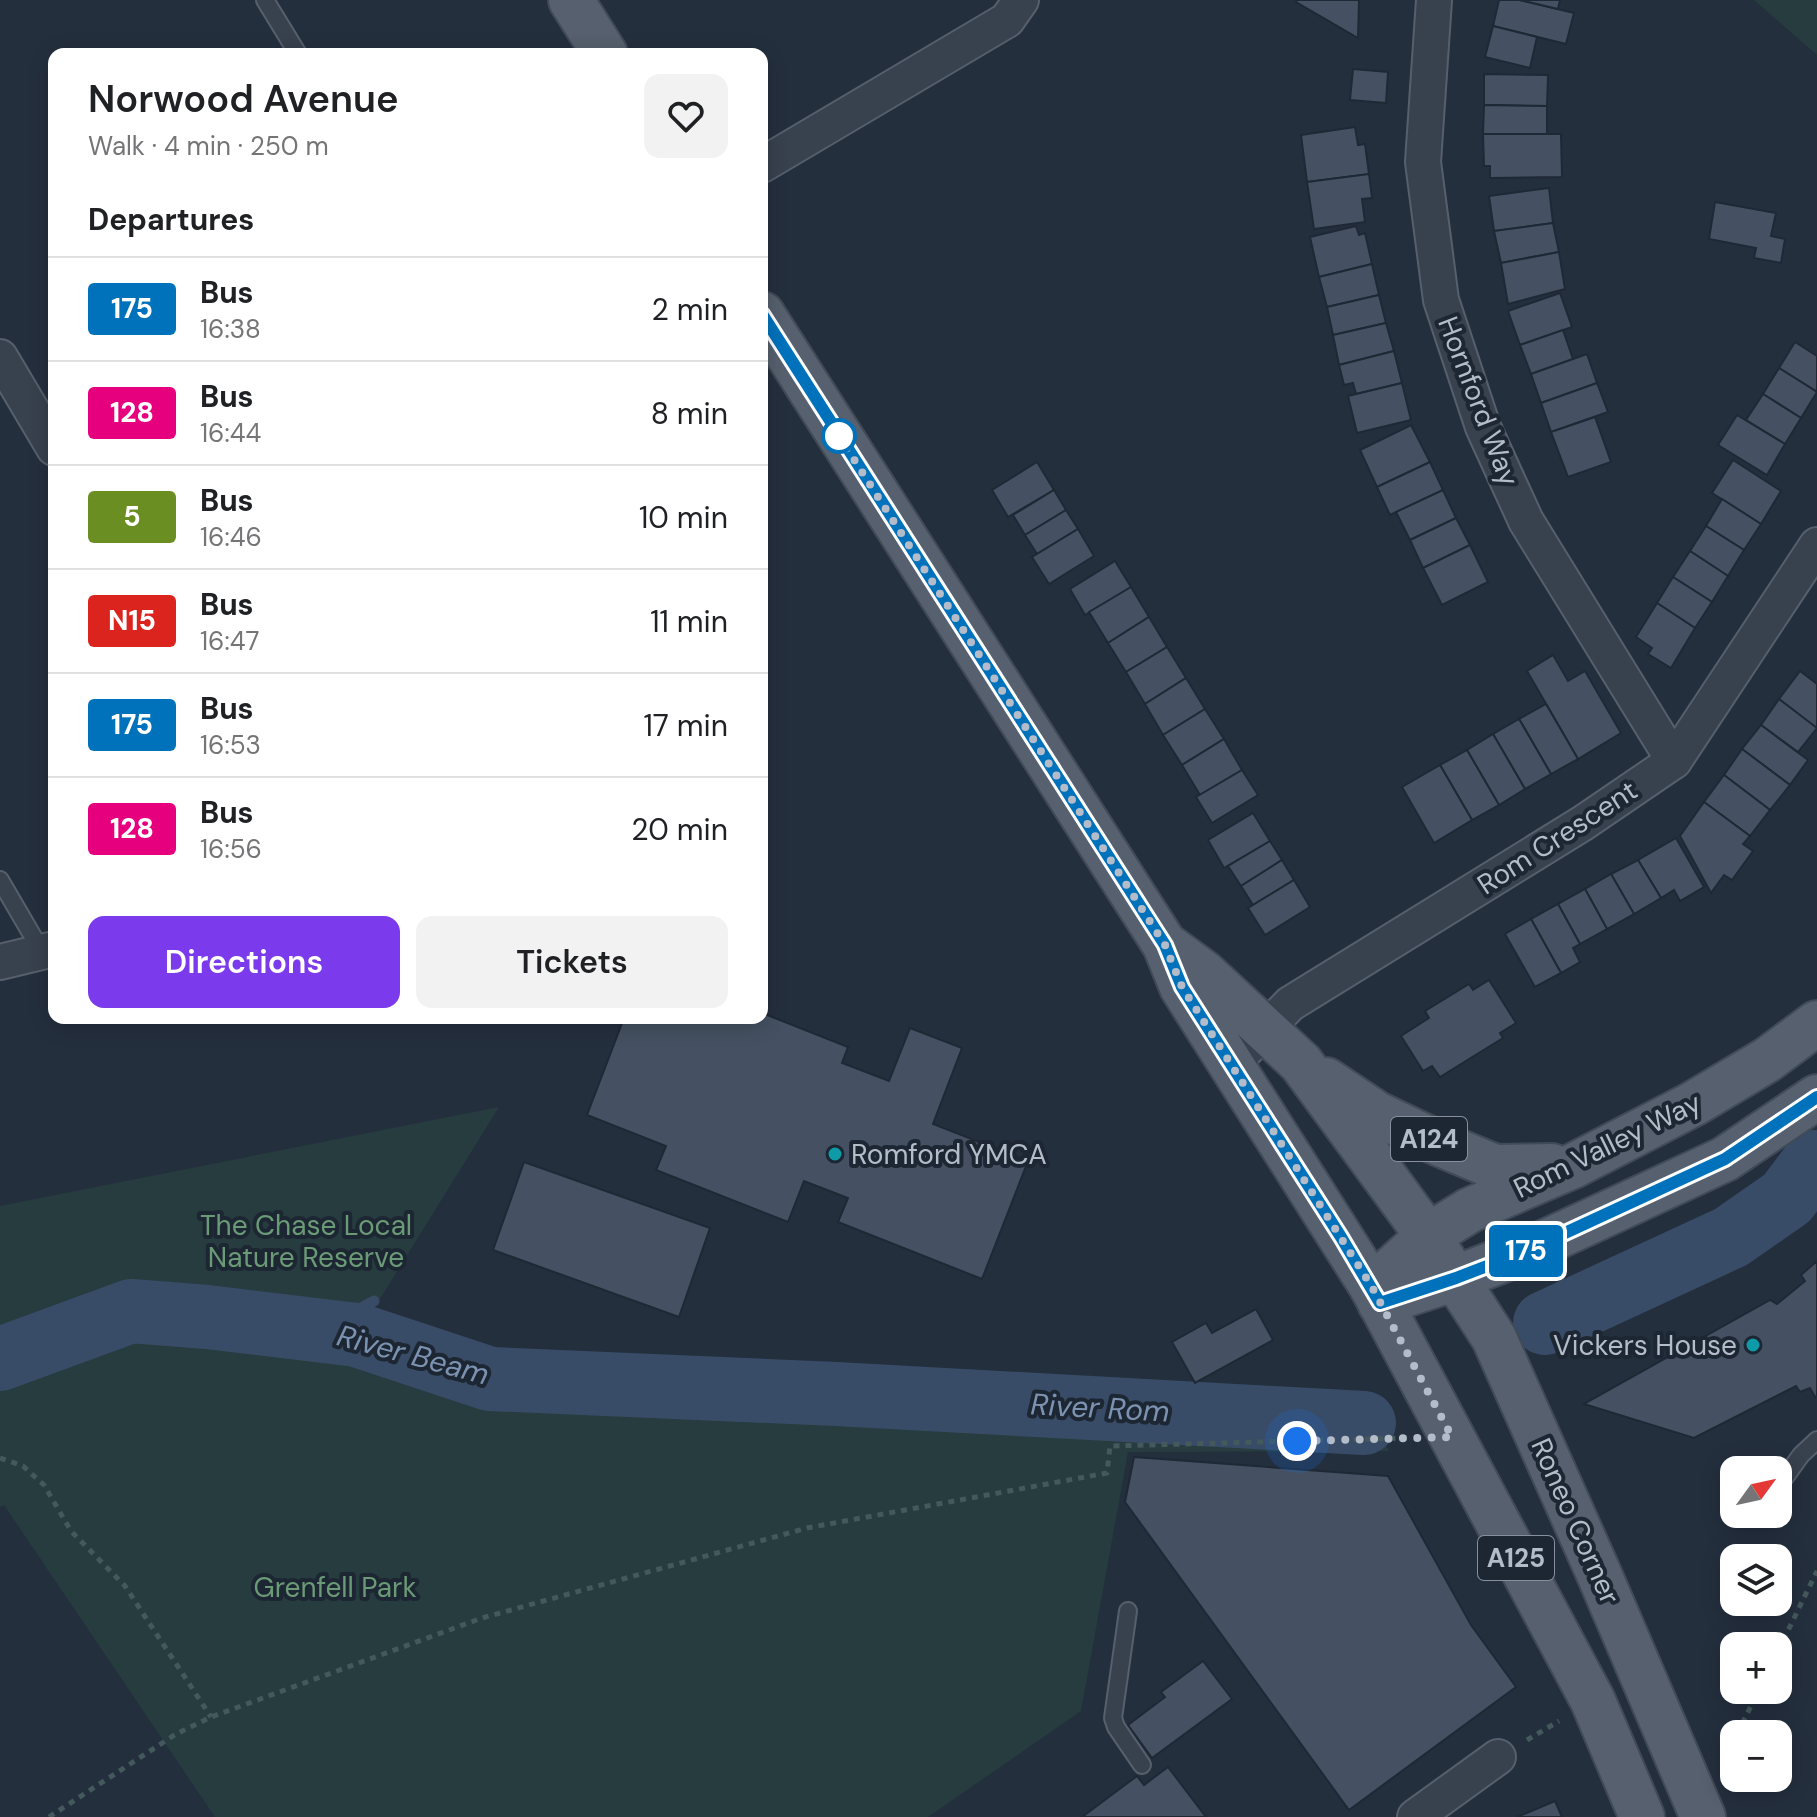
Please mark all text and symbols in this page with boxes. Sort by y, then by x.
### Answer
text: Norwood Avenue [88,74,398,124]
button: heart [644,74,728,158]
text: Walk · 4 min · 250 m [88,129,329,163]
text: Departures [88,200,254,239]
text: Bus [200,273,254,312]
text: 175 [111,290,153,327]
text: 2 min [652,290,728,329]
street label: Hornford Way [1429,311,1528,491]
text: 16:38 [200,312,261,346]
text: Bus [200,377,254,416]
text: 128 [110,394,154,431]
text: 8 min [651,394,728,433]
text: 16:44 [200,416,261,450]
unlabelled marker [822,419,856,453]
text: Bus [200,481,254,520]
text: 5 [123,498,141,535]
text: 10 min [639,498,728,537]
text: 16:46 [200,520,262,554]
text: Bus [200,585,254,624]
text: N15 [108,602,156,639]
text: 11 min [650,602,728,641]
text: 16:47 [200,624,259,658]
text: Bus [200,689,254,728]
text: 175 [111,706,153,743]
text: 17 min [643,706,728,745]
text: 16:53 [200,728,261,762]
street label: Rom Crescent [1470,772,1644,903]
text: Bus [200,793,254,832]
text: 128 [110,810,154,847]
text: 20 min [631,810,728,849]
text: 16:56 [200,832,262,866]
button: Directions [88,916,400,1008]
button: Tickets [416,916,728,1008]
street label: Rom Valley Way [1507,1084,1707,1207]
road number: A124 [1391,1117,1467,1161]
place label: Romford YMCA [851,1136,1047,1173]
marker: Romford YMCA [826,1145,844,1163]
park label: The Chase Local Nature Reserve [200,1207,412,1276]
line badge: 175 [1480,1225,1572,1277]
text: 175 [1505,1232,1547,1269]
water label: River Beam [333,1316,493,1394]
place label: Vickers House [1553,1327,1737,1364]
marker: Vickers House [1744,1336,1762,1354]
water label: River Rom [1029,1384,1171,1431]
your location [1277,1421,1317,1461]
street label: Roneo Corner [1522,1432,1629,1610]
north arrow [1720,1456,1792,1528]
map controls [1720,1456,1792,1792]
road number: A125 [1478,1536,1554,1580]
button: layers [1720,1544,1792,1616]
park label: Grenfell Park [253,1569,417,1606]
button: + [1720,1632,1792,1704]
button: − [1720,1720,1792,1792]

